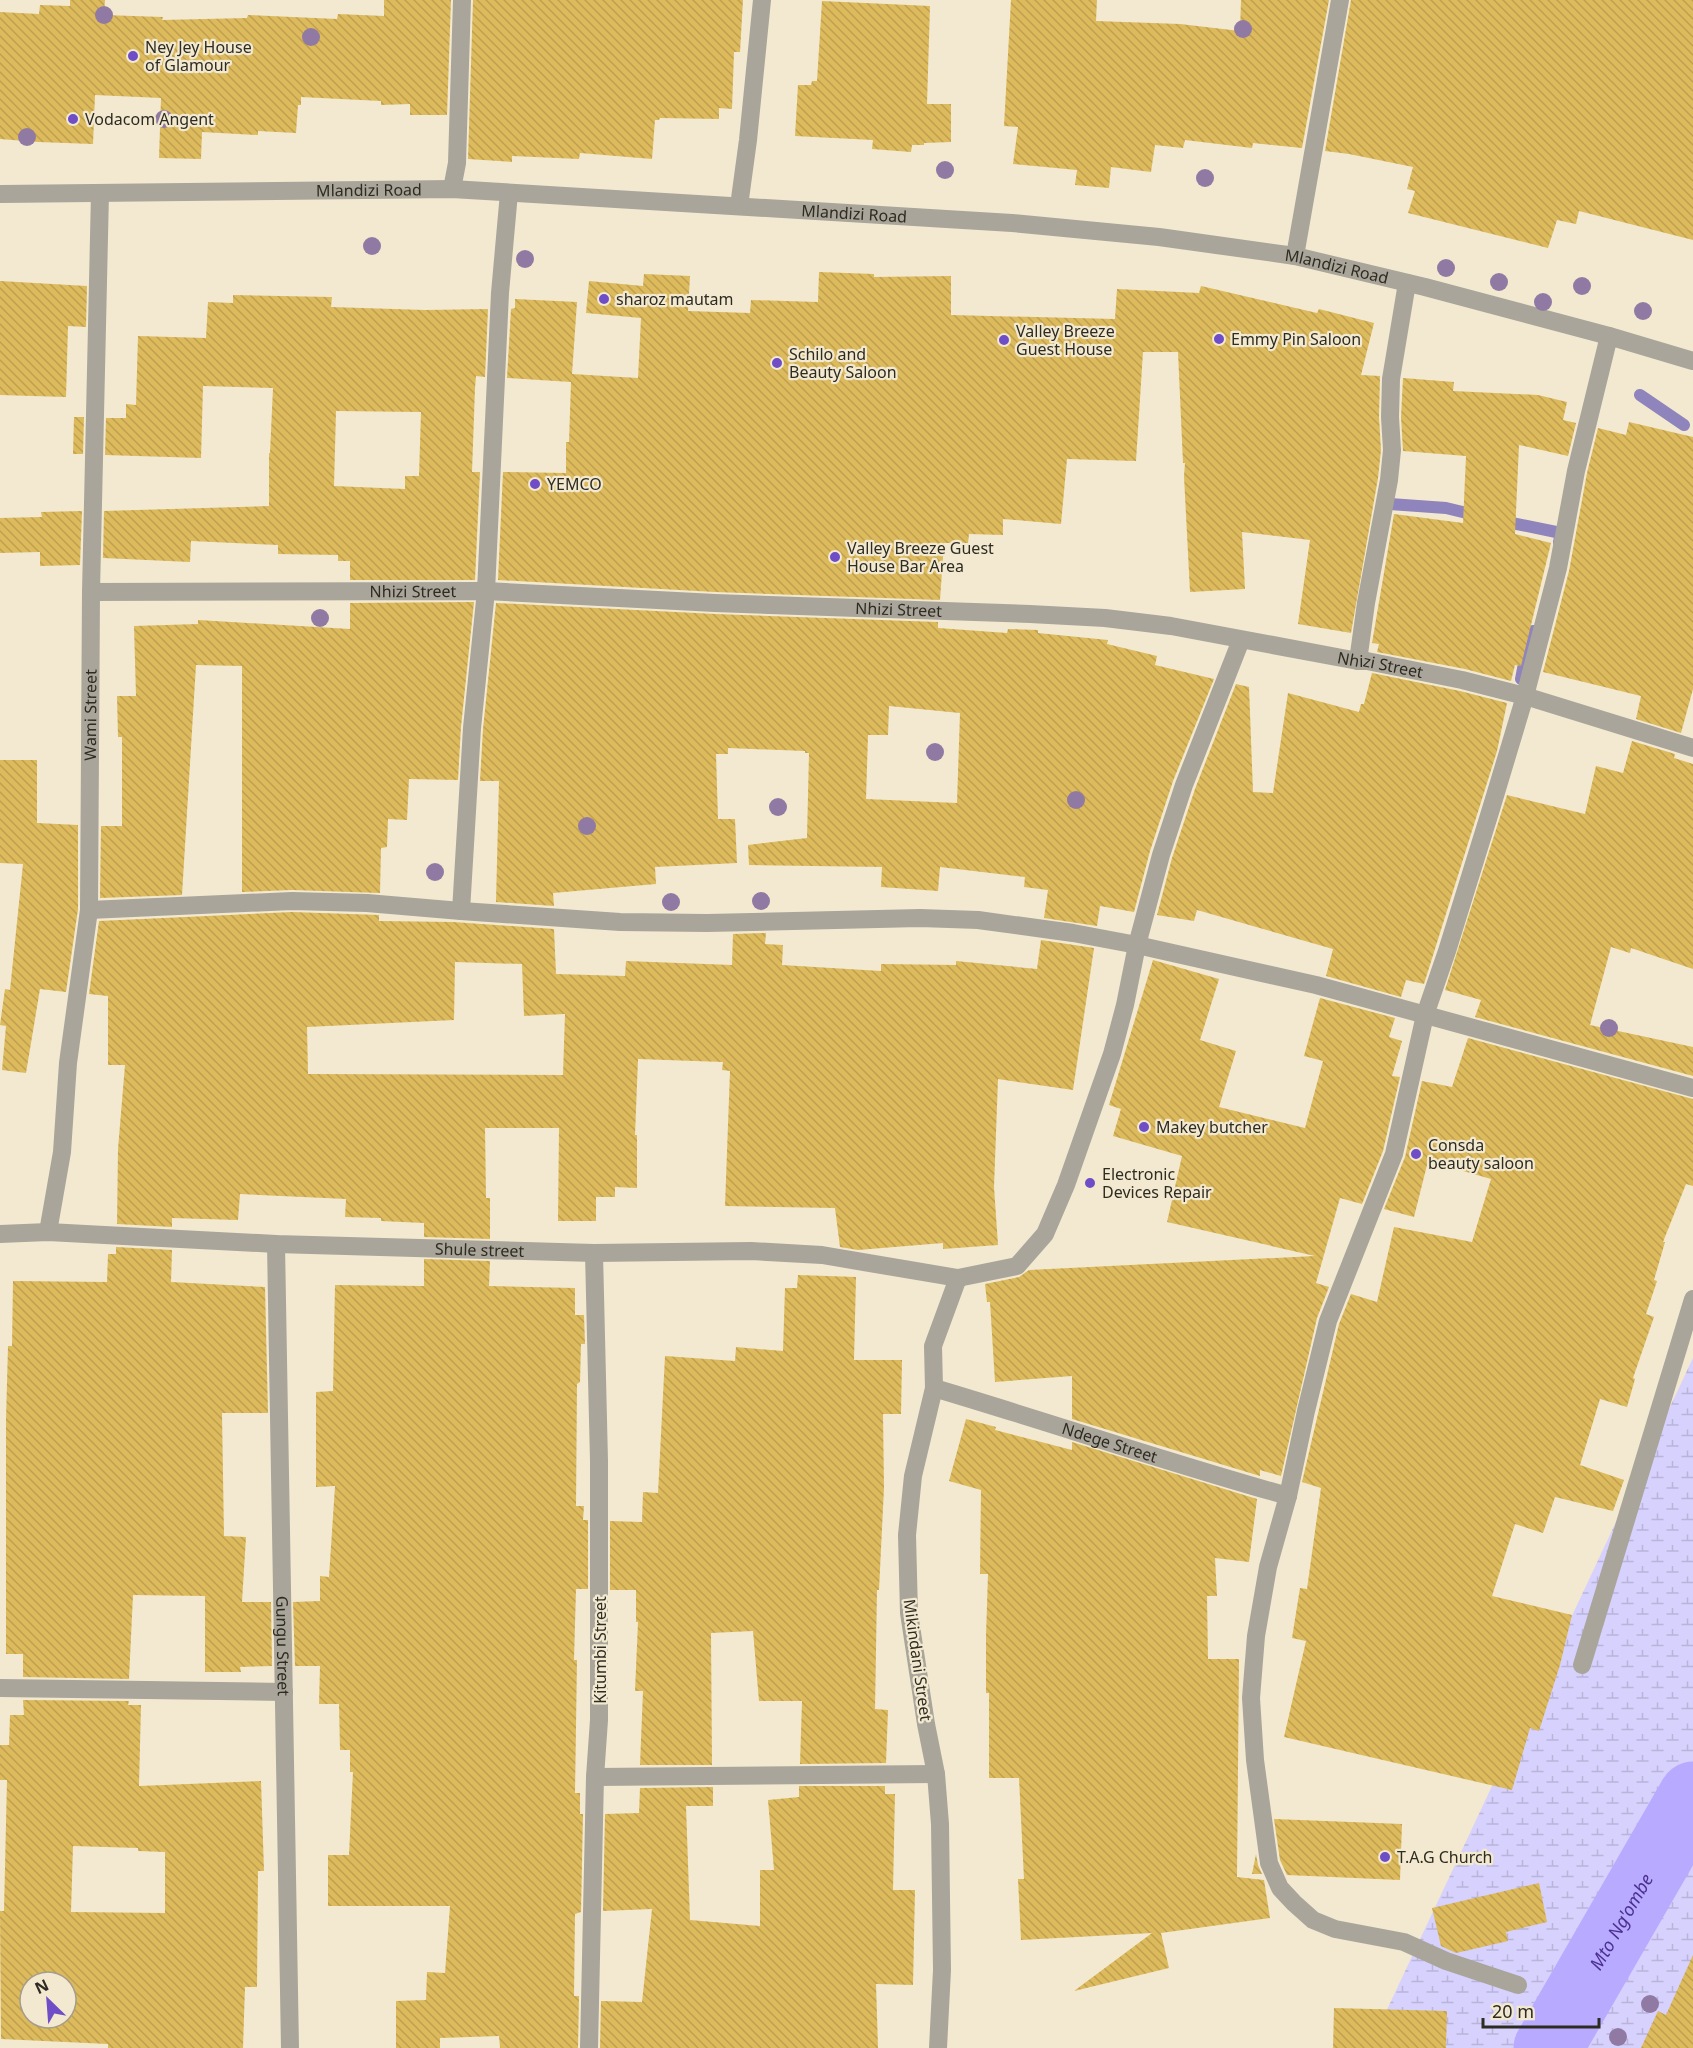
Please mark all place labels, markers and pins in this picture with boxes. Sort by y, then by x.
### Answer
place label: Ney Jey House of Glamour [145,36,252,76]
marker: Ney Jey House of Glamour [126,49,140,63]
place label: Vodacom Angent [85,108,214,130]
marker: Vodacom Angent [66,112,80,126]
place label: sharoz mautam [616,288,734,310]
marker: sharoz mautam [597,292,611,306]
place label: Valley Breeze Guest House [1016,320,1115,360]
place label: Emmy Pin Saloon [1231,328,1361,350]
marker: Emmy Pin Saloon [1212,332,1226,346]
marker: Valley Breeze Guest House [997,333,1011,347]
place label: Schilo and Beauty Saloon [789,343,897,383]
marker: Schilo and Beauty Saloon [770,356,784,370]
place label: YEMCO [547,473,602,495]
marker: YEMCO [528,477,542,491]
place label: Valley Breeze Guest House Bar Area [847,537,994,577]
marker: Valley Breeze Guest House Bar Area [828,550,842,564]
place label: Makey butcher [1156,1116,1268,1138]
marker: Makey butcher [1137,1120,1151,1134]
place label: Consda beauty saloon [1428,1134,1534,1174]
marker: Consda beauty saloon [1409,1147,1423,1161]
place label: Electronic Devices Repair [1102,1163,1212,1203]
marker: Electronic Devices Repair [1083,1176,1097,1190]
place label: T.A.G Church [1397,1846,1493,1868]
marker: T.A.G Church [1378,1850,1392,1864]

